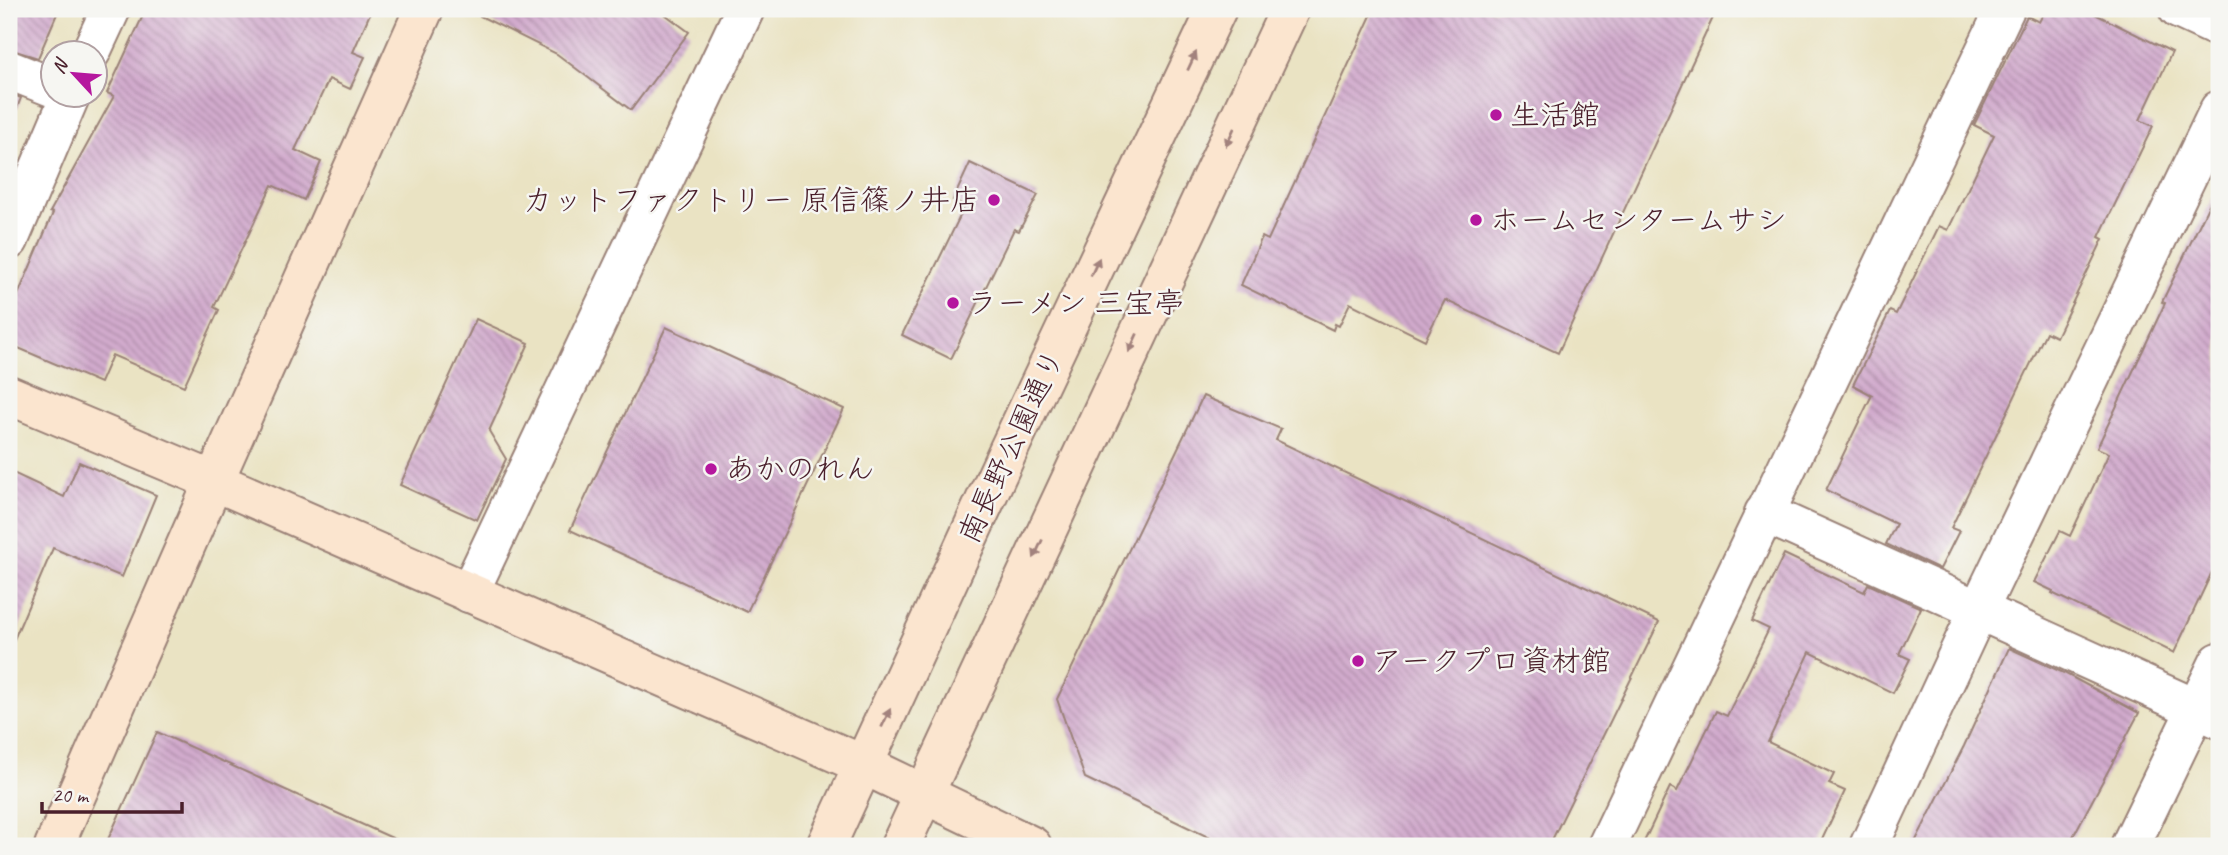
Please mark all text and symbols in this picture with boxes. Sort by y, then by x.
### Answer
north arrow [38,38,108,108]
one-way arrow [1186,51,1198,71]
text: N [46,54,74,78]
place label: 生活館 [1510,96,1600,134]
marker: 生活館 [1488,107,1504,123]
one-way arrow [1224,127,1235,147]
place label: カットファクトリー 原信篠ノ井店 [523,181,980,219]
marker: カットファクトリー 原信篠ノ井店 [986,192,1002,208]
place label: ホームセンタームサシ [1490,201,1786,239]
marker: ホームセンタームサシ [1468,212,1484,228]
one-way arrow [1089,257,1101,277]
place label: ラーメン 三宝亭 [967,284,1184,322]
marker: ラーメン 三宝亭 [945,295,961,311]
one-way arrow [1128,333,1139,353]
street label: 南長野公園通り [949,343,1073,549]
place label: あかのれん [725,450,875,488]
marker: あかのれん [703,461,719,477]
one-way arrow [1032,539,1043,560]
place label: アークプロ資材館 [1372,642,1611,680]
marker: アークプロ資材館 [1350,653,1366,669]
one-way arrow [880,708,891,728]
scale bar [42,771,182,815]
text: 20 m [52,782,90,808]

